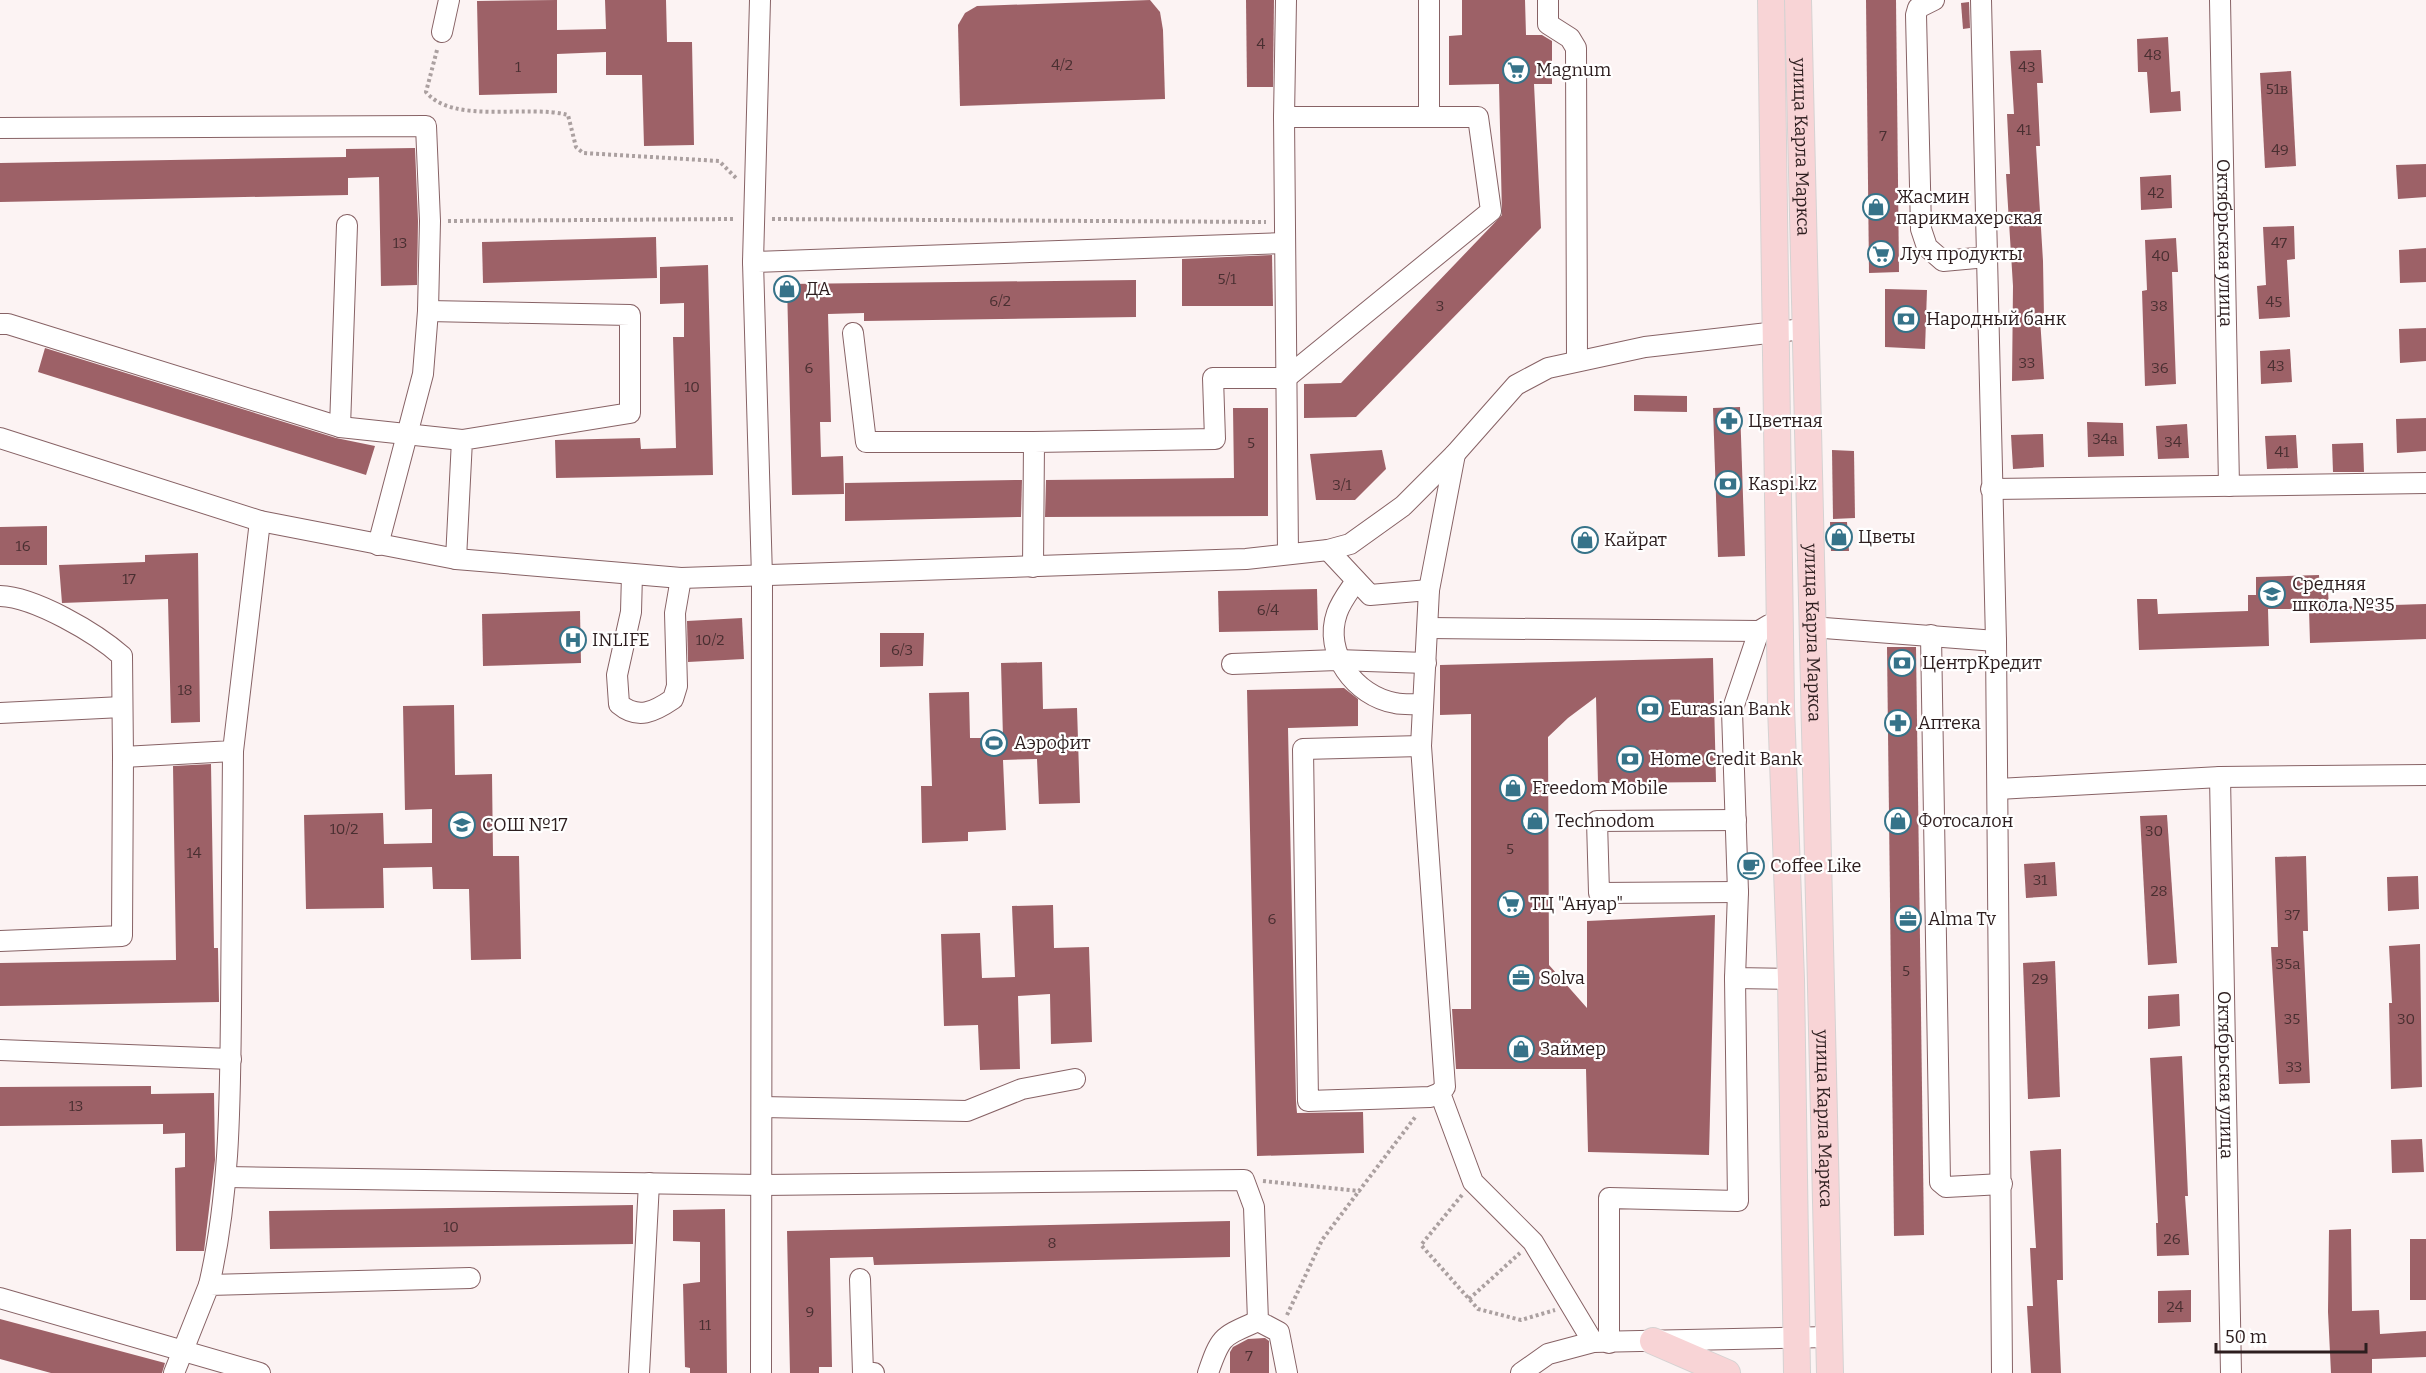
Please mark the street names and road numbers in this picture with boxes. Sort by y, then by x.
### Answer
street label: улица Карла Маркса [1788,57,1815,236]
street label: Октябрьская улица [2212,159,2237,327]
street label: улица Карла Маркса [1800,542,1826,722]
street label: Октябрьская улица [2213,991,2238,1159]
street label: улица Карла Маркса [1811,1028,1837,1208]

